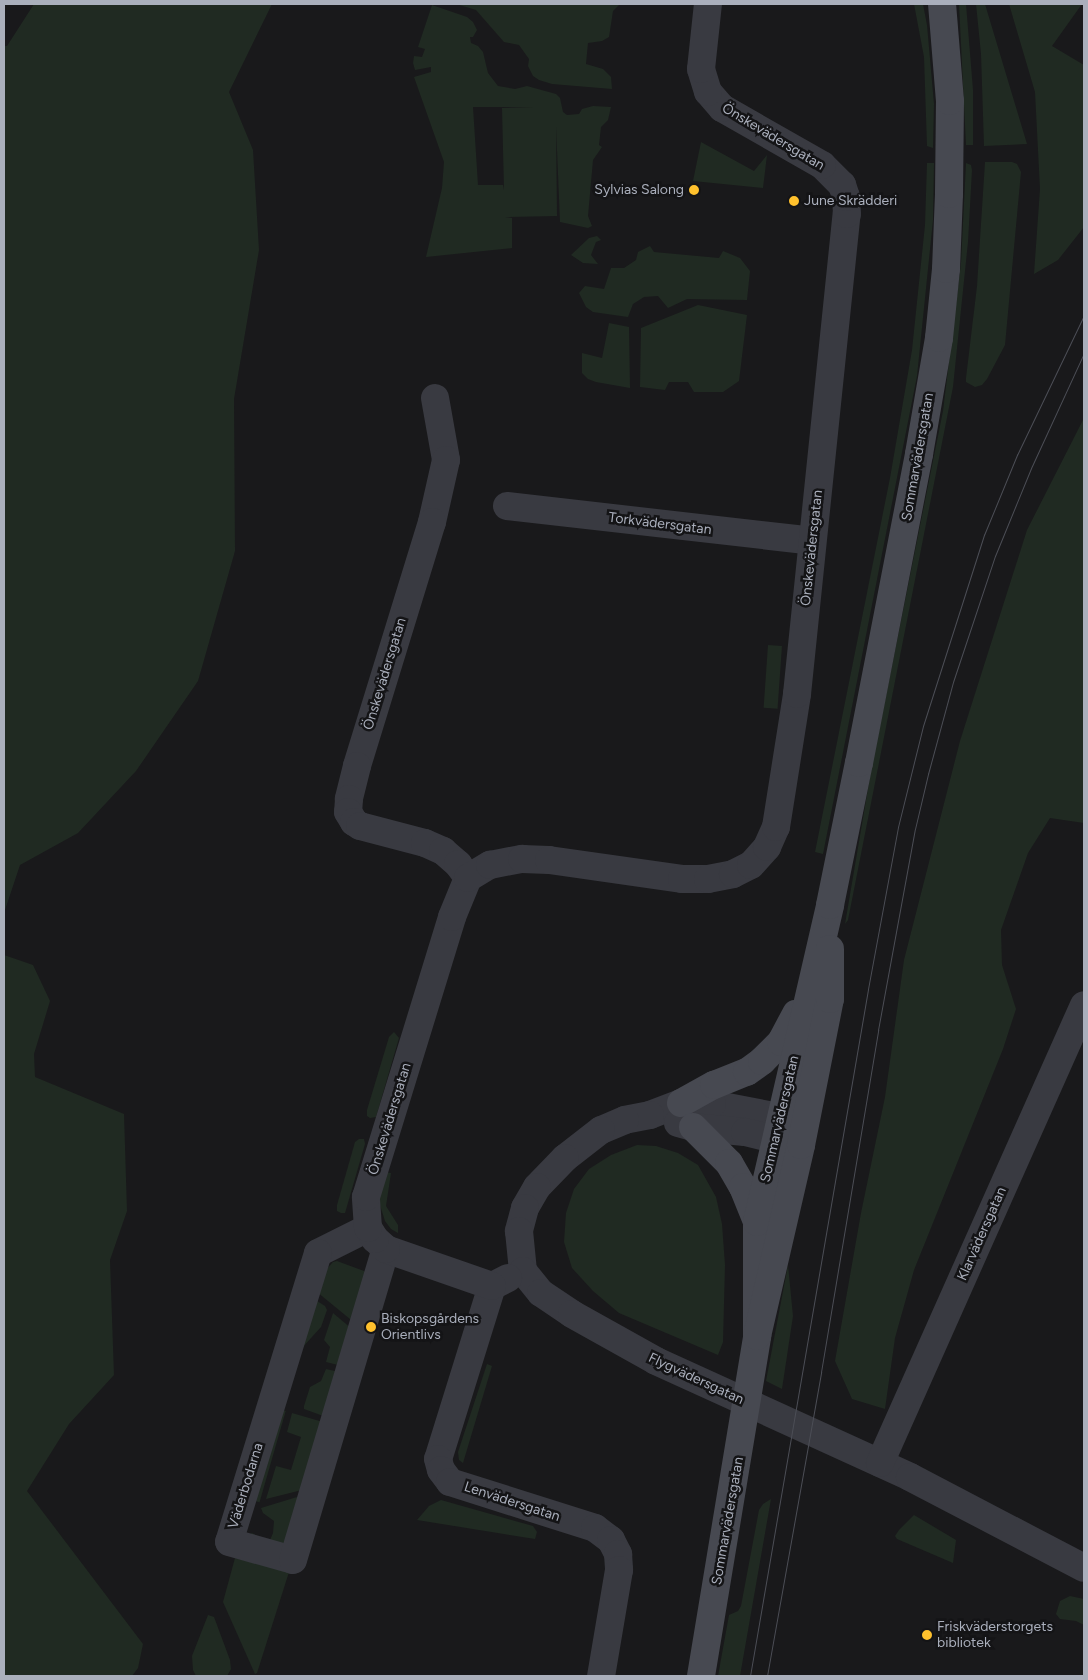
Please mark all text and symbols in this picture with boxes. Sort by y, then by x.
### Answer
street label: Önskevädersgatan [719,100,827,174]
place label: Sylvias Salong [594,182,684,198]
marker: Sylvias Salong [688,184,700,196]
place label: June Skrädderi [804,193,897,209]
marker: June Skrädderi [788,195,800,207]
street label: Sommarvädersgatan [898,392,938,522]
street label: Önskevädersgatan [798,489,826,607]
street label: Torkvädersgatan [608,509,712,539]
street label: Önskevädersgatan [360,616,410,732]
street label: Sommarvädersgatan [757,1054,803,1184]
street label: Önskevädersgatan [365,1061,415,1177]
street label: Klarvädersgatan [954,1185,1010,1283]
place label: Biskopsgårdens Orientlivs [381,1311,479,1344]
marker: Biskopsgårdens Orientlivs [365,1321,377,1333]
street label: Flygvädersgatan [646,1350,746,1408]
street label: Väderbodarna [225,1441,267,1531]
street label: Sommarvädersgatan [708,1456,748,1586]
street label: Lenvädersgatan [462,1479,562,1525]
place label: Friskväderstorgets bibliotek [937,1619,1053,1651]
marker: Friskväderstorgets bibliotek [921,1629,933,1641]

